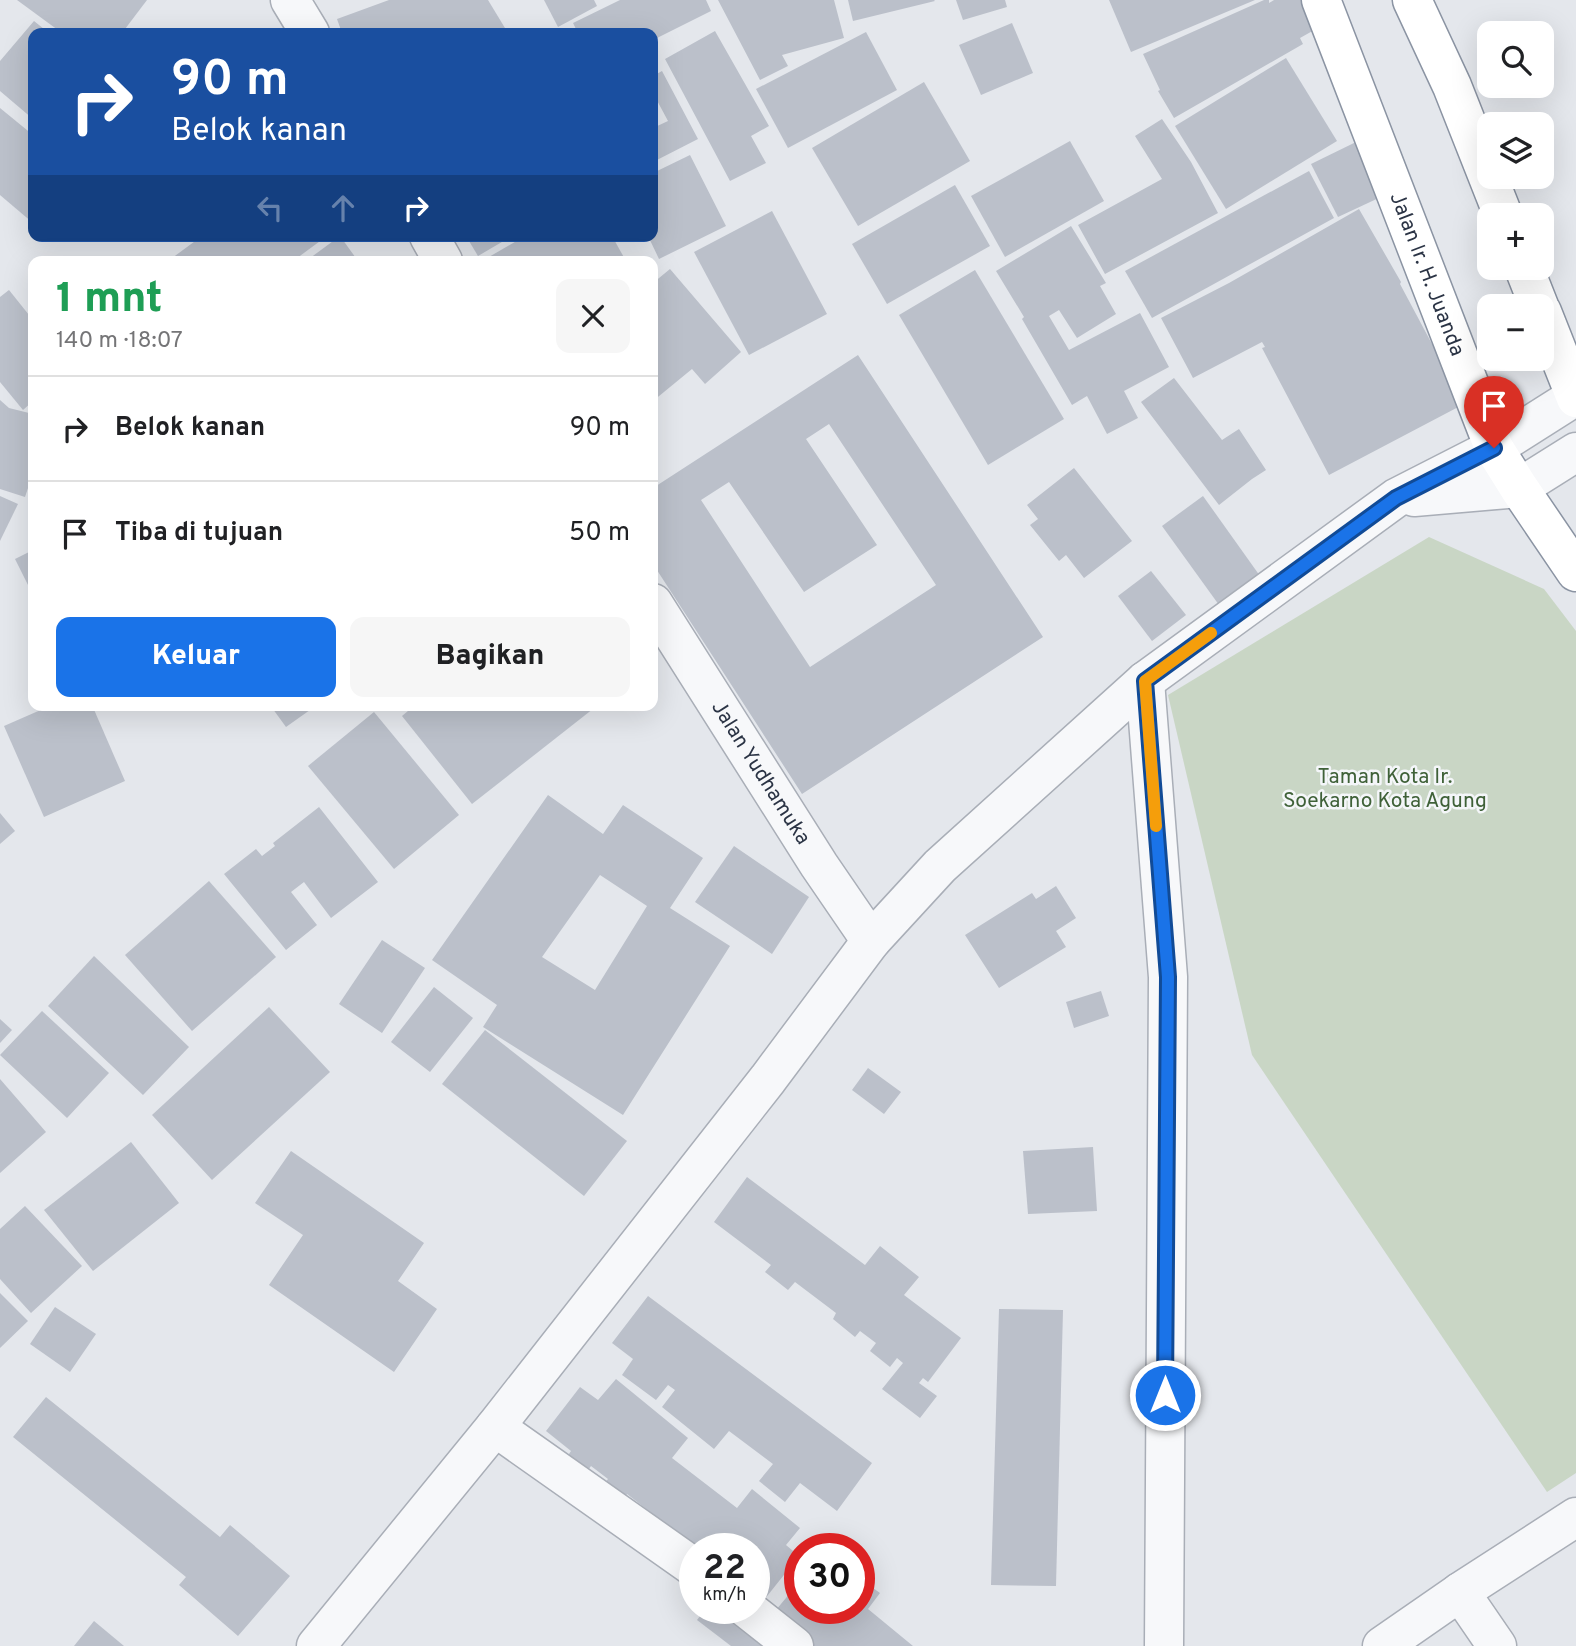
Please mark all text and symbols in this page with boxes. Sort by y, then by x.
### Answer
map controls [1477,21,1554,371]
button: search [1477,21,1554,98]
text: 90 m [171,51,289,113]
icon: right [56,56,147,147]
text: Belok kanan [171,112,347,152]
button: layers [1477,112,1554,189]
icon: left [251,189,289,227]
icon: ahead [324,189,362,227]
icon: right [397,189,435,227]
street label: Jalan Ir. H. Juanda [1383,189,1471,360]
button: + [1477,203,1554,280]
text: 1 mnt [56,274,163,327]
button: close [556,279,630,353]
button: − [1477,294,1554,371]
text: 140 m · 18:07 [56,327,183,356]
pin [1464,376,1524,448]
icon: arrive [1475,387,1513,425]
icon: right [56,410,94,448]
text: Belok kanan [115,412,265,445]
text: 90 m [570,412,630,445]
icon: arrive [56,515,94,553]
text: Tiba di tujuan [115,517,283,550]
text: 50 m [569,517,630,550]
button: Keluar [56,617,336,697]
button: Bagikan [350,617,630,697]
street label: Jalan Yudhamuka [705,696,816,850]
park label: Taman Kota Ir. Soekarno Kota Agung [1283,764,1487,815]
position arrow [1128,1358,1202,1432]
speed limit sign: 30 [784,1533,875,1624]
text: 22 [703,1547,746,1591]
text: km/h [703,1584,746,1607]

